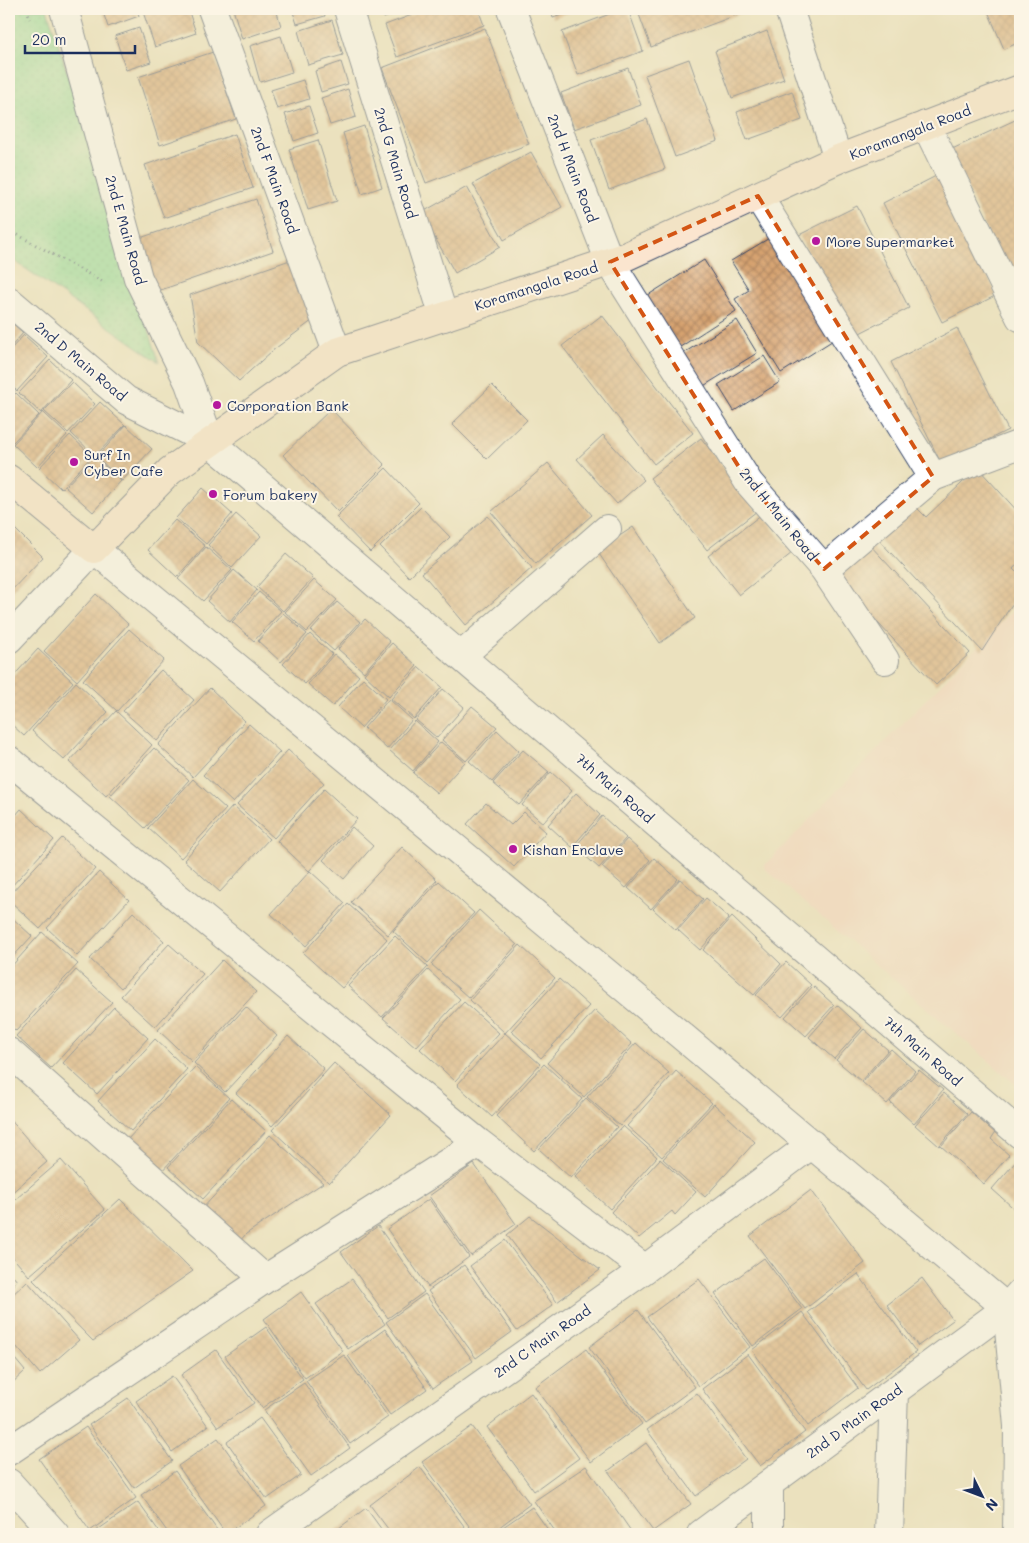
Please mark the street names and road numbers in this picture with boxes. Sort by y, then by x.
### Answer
street label: Koramangala Road [847,100,974,164]
street label: 2nd G Main Road [370,105,422,221]
street label: 2nd H Main Road [544,111,602,225]
street label: 2nd F Main Road [247,124,303,236]
street label: 2nd E Main Road [101,173,151,287]
street label: Koramangala Road [472,257,600,315]
street label: 2nd D Main Road [31,317,131,405]
street label: 2nd H Main Road [736,463,823,565]
street label: 7th Main Road [572,749,658,827]
street label: 7th Main Road [880,1012,966,1090]
street label: 2nd C Main Road [490,1300,595,1382]
street label: 2nd D Main Road [802,1380,906,1462]

